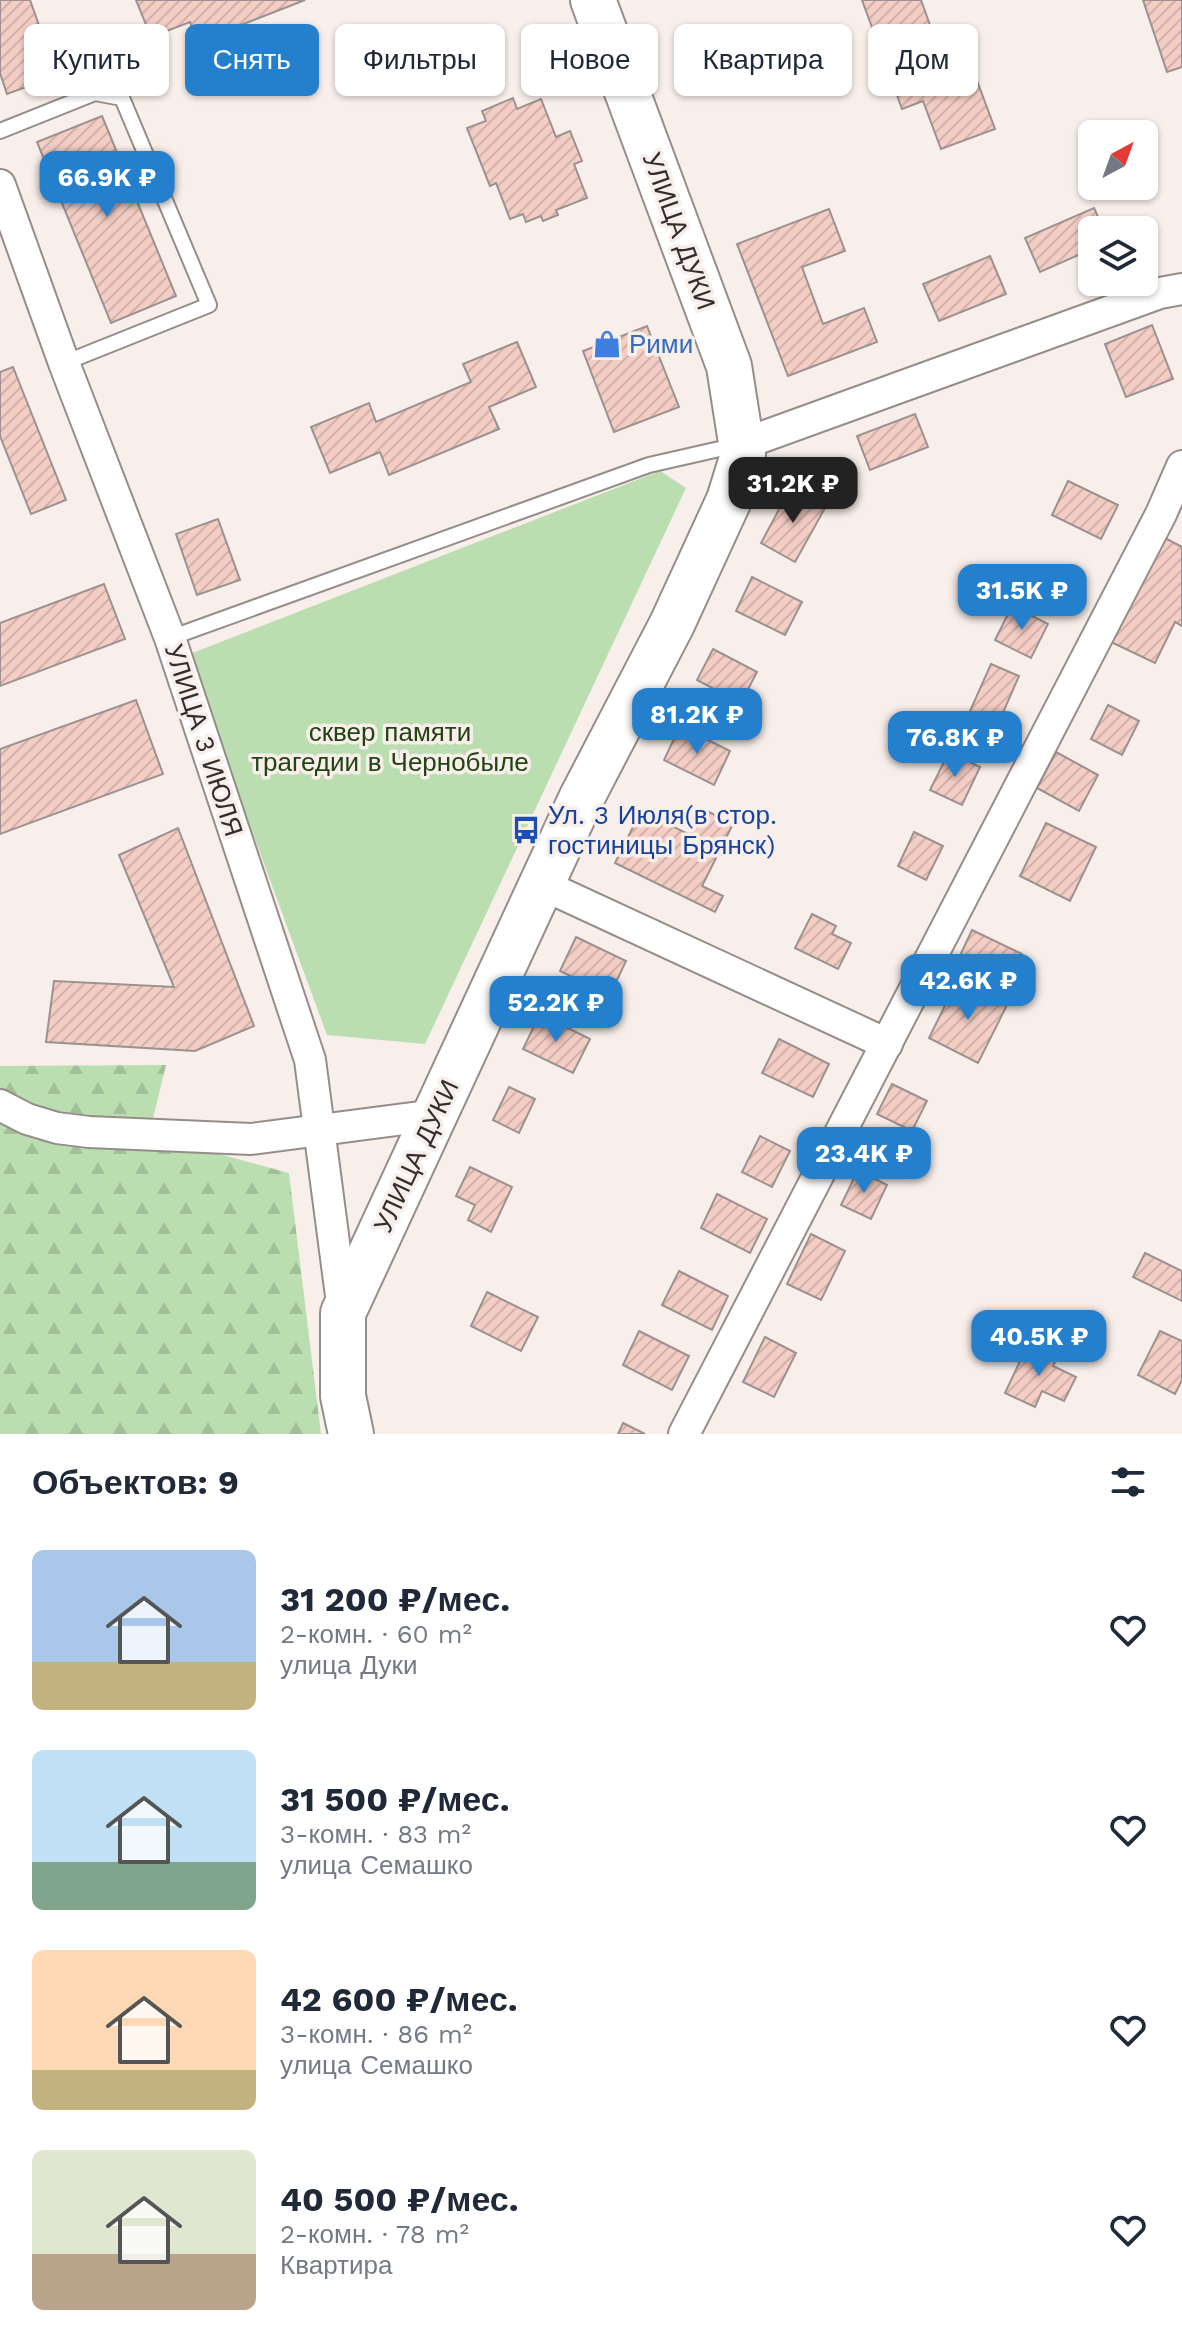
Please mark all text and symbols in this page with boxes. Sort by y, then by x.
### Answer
chip: Купить [24,24,169,96]
chip: Снять [185,24,319,96]
chip: Фильтры [335,24,505,96]
chip: Новое [521,24,658,96]
chip: Квартира [674,24,852,96]
chip: Дом [868,24,978,96]
north arrow [1078,120,1158,200]
map controls [1078,120,1158,296]
street label: УЛИЦА ДУКИ [637,148,721,314]
pin: 66.9K ₽ [33,151,181,219]
text: 66.9K ₽ [58,162,156,192]
button: layers [1078,216,1158,296]
shop icon: Рими [592,329,622,359]
place label: Рими [629,329,693,359]
pin: 31.2K ₽ [719,457,867,525]
text: 31.2K ₽ [747,468,839,498]
pin: 31.5K ₽ [948,564,1096,632]
text: 31.5K ₽ [976,575,1068,605]
street label: УЛИЦА 3 ИЮЛЯ [159,640,249,840]
pin: 81.2K ₽ [623,688,771,756]
text: 81.2K ₽ [650,699,744,729]
pin: 76.8K ₽ [881,711,1029,779]
park label: сквер памяти трагедии в Чернобыле [251,717,529,777]
text: 76.8K ₽ [906,722,1004,752]
place label: Ул. 3 Июля(в стор. гостиницы Брянск) [548,800,777,860]
bus stop icon: Ул. 3 Июля(в стор. гостиницы Брянск) [511,815,541,845]
pin: 42.6K ₽ [894,954,1042,1022]
text: 42.6K ₽ [919,965,1017,995]
pin: 52.2K ₽ [482,976,630,1044]
text: 52.2K ₽ [508,987,604,1017]
street label: УЛИЦА ДУКИ [368,1075,464,1237]
pin: 23.4K ₽ [790,1127,938,1195]
text: 23.4K ₽ [815,1138,913,1168]
pin: 40.5K ₽ [965,1310,1113,1378]
text: 40.5K ₽ [989,1321,1089,1351]
icon: filters [1106,1460,1150,1504]
text: Объектов: 9 [32,1462,239,1502]
text: 31 200 ₽/мес. [280,1579,510,1619]
icon: home [96,1582,192,1678]
icon: heart [1106,1608,1150,1652]
text: 2-комн. · 60 m² [280,1619,472,1649]
text: улица Дуки [280,1650,417,1680]
text: 31 500 ₽/мес. [280,1779,510,1819]
icon: home [96,1782,192,1878]
icon: heart [1106,1808,1150,1852]
text: 3-комн. · 83 m² [280,1819,471,1849]
text: улица Семашко [280,1850,473,1880]
text: 42 600 ₽/мес. [280,1979,518,2019]
icon: home [96,1982,192,2078]
icon: heart [1106,2008,1150,2052]
text: 3-комн. · 86 m² [280,2019,472,2049]
text: улица Семашко [280,2050,473,2080]
text: 40 500 ₽/мес. [280,2179,519,2219]
icon: home [96,2182,192,2278]
icon: heart [1106,2208,1150,2252]
text: 2-комн. · 78 m² [280,2219,469,2249]
text: Квартира [280,2250,392,2280]

